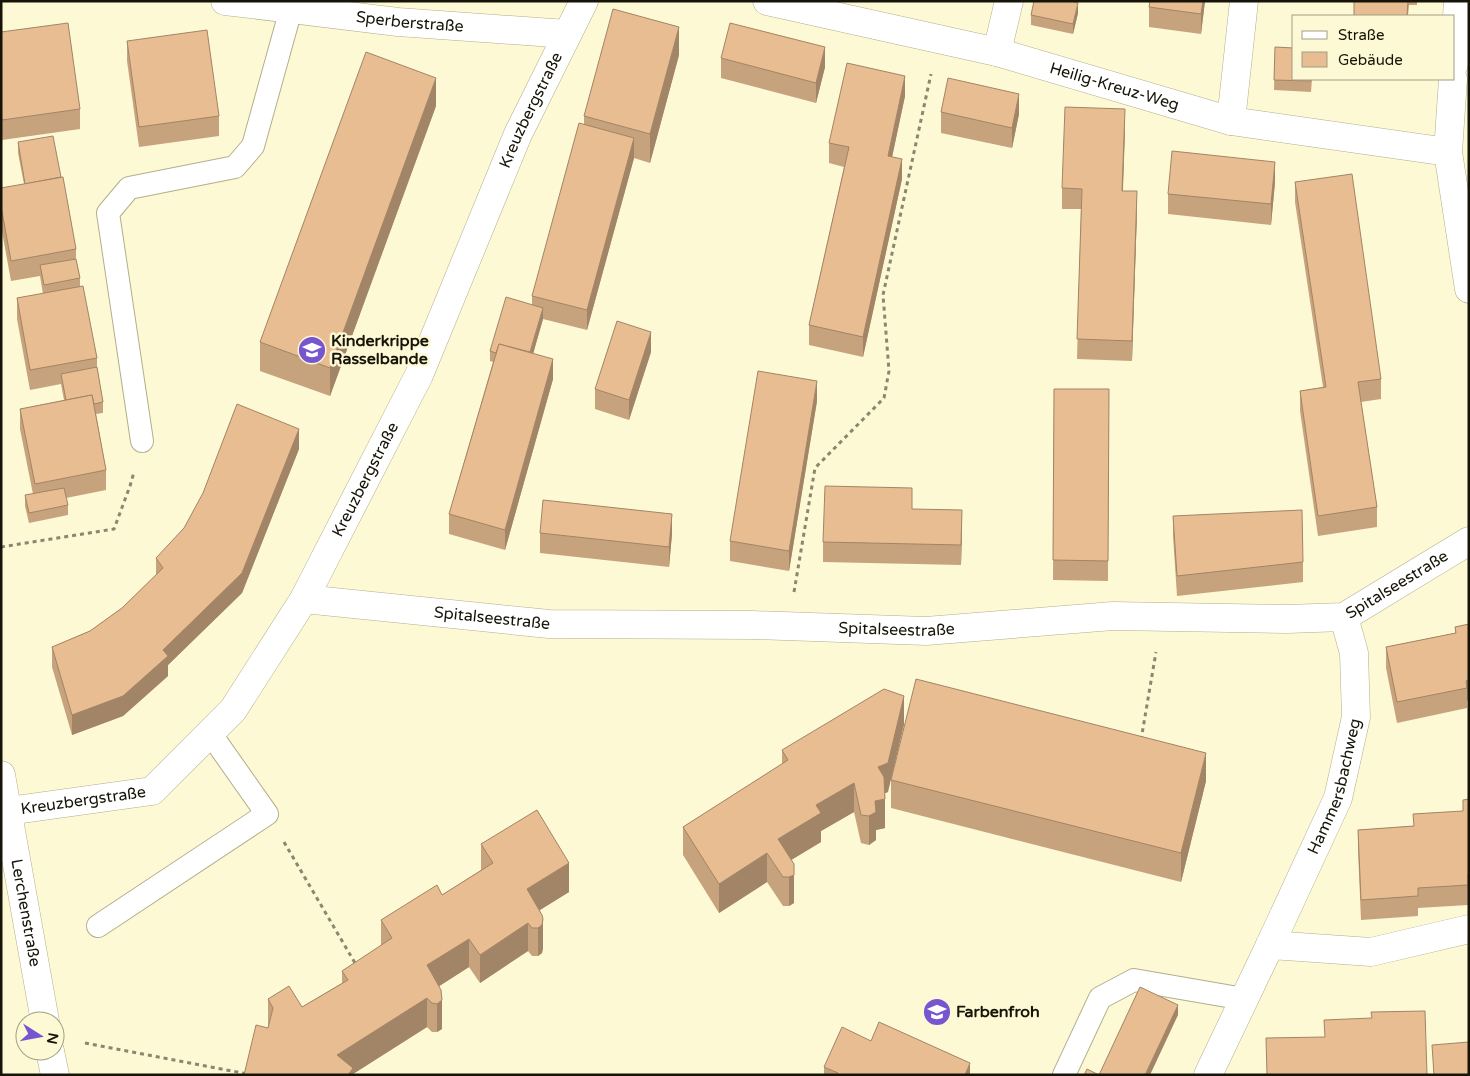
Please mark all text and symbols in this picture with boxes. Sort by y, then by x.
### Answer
street label: Sperberstraße [355,7,464,37]
legend [1292,15,1455,80]
text: Straße [1338,26,1384,44]
street label: Kreuzbergstraße [495,49,567,171]
text: Gebäude [1338,51,1403,69]
street label: Heilig-Kreuz-Weg [1047,58,1182,115]
place label: Kinderkrippe Rasselbande [331,331,429,369]
school or university icon: Kinderkrippe Rasselbande [297,335,327,365]
street label: Kreuzbergstraße [328,419,403,540]
street label: Spitalseestraße [1342,546,1452,624]
street label: Spitalseestraße [433,602,551,634]
street label: Spitalseestraße [838,618,956,641]
street label: Hammersbachweg [1303,717,1365,858]
street label: Kreuzbergstraße [19,782,147,819]
street label: Lerchenstraße [6,857,45,968]
school or university icon: Farbenfroh [922,997,952,1027]
place label: Farbenfroh [956,1002,1040,1022]
north arrow [15,1011,65,1061]
text: N [43,1031,62,1046]

